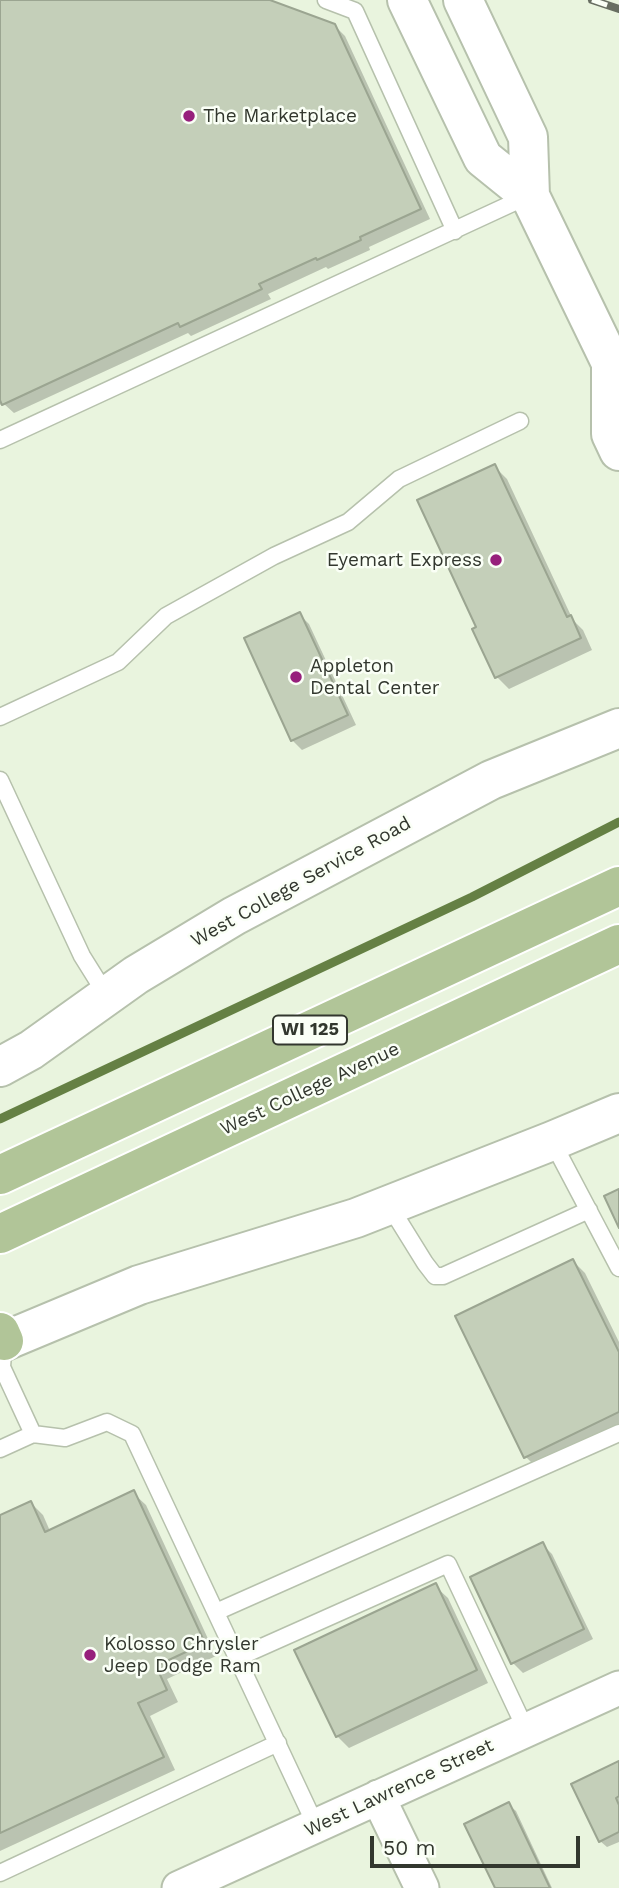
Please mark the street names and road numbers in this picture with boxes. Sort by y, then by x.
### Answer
street label: West College Service Road [187,812,415,952]
road number: WI 125 [273,1015,347,1044]
street label: West College Avenue [217,1038,403,1140]
street label: West Lawrence Street [301,1734,497,1842]

